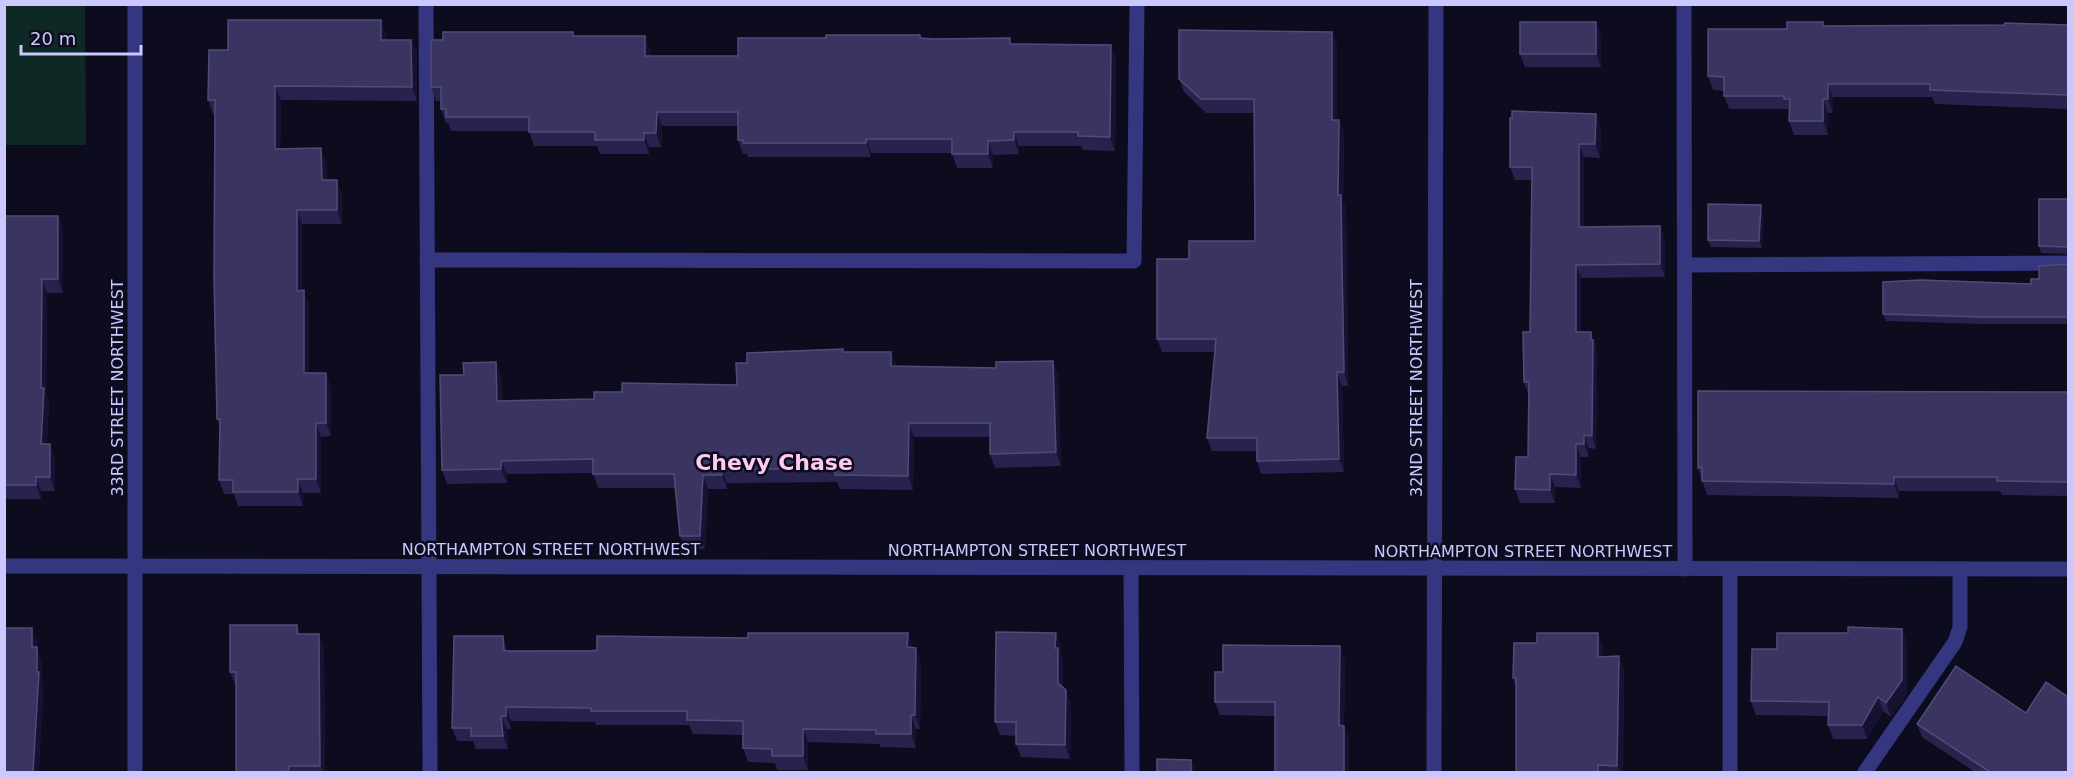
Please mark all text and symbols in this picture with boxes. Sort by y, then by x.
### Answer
scale bar [21,18,141,56]
text: 20 m [30,28,76,49]
street label: 33RD STREET NORTHWEST [108,279,127,497]
street label: 32ND STREET NORTHWEST [1407,279,1426,497]
district label: Chevy Chase [695,450,853,475]
street label: NORTHAMPTON STREET NORTHWEST [402,540,700,559]
street label: NORTHAMPTON STREET NORTHWEST [888,541,1186,560]
street label: NORTHAMPTON STREET NORTHWEST [1374,542,1672,561]

